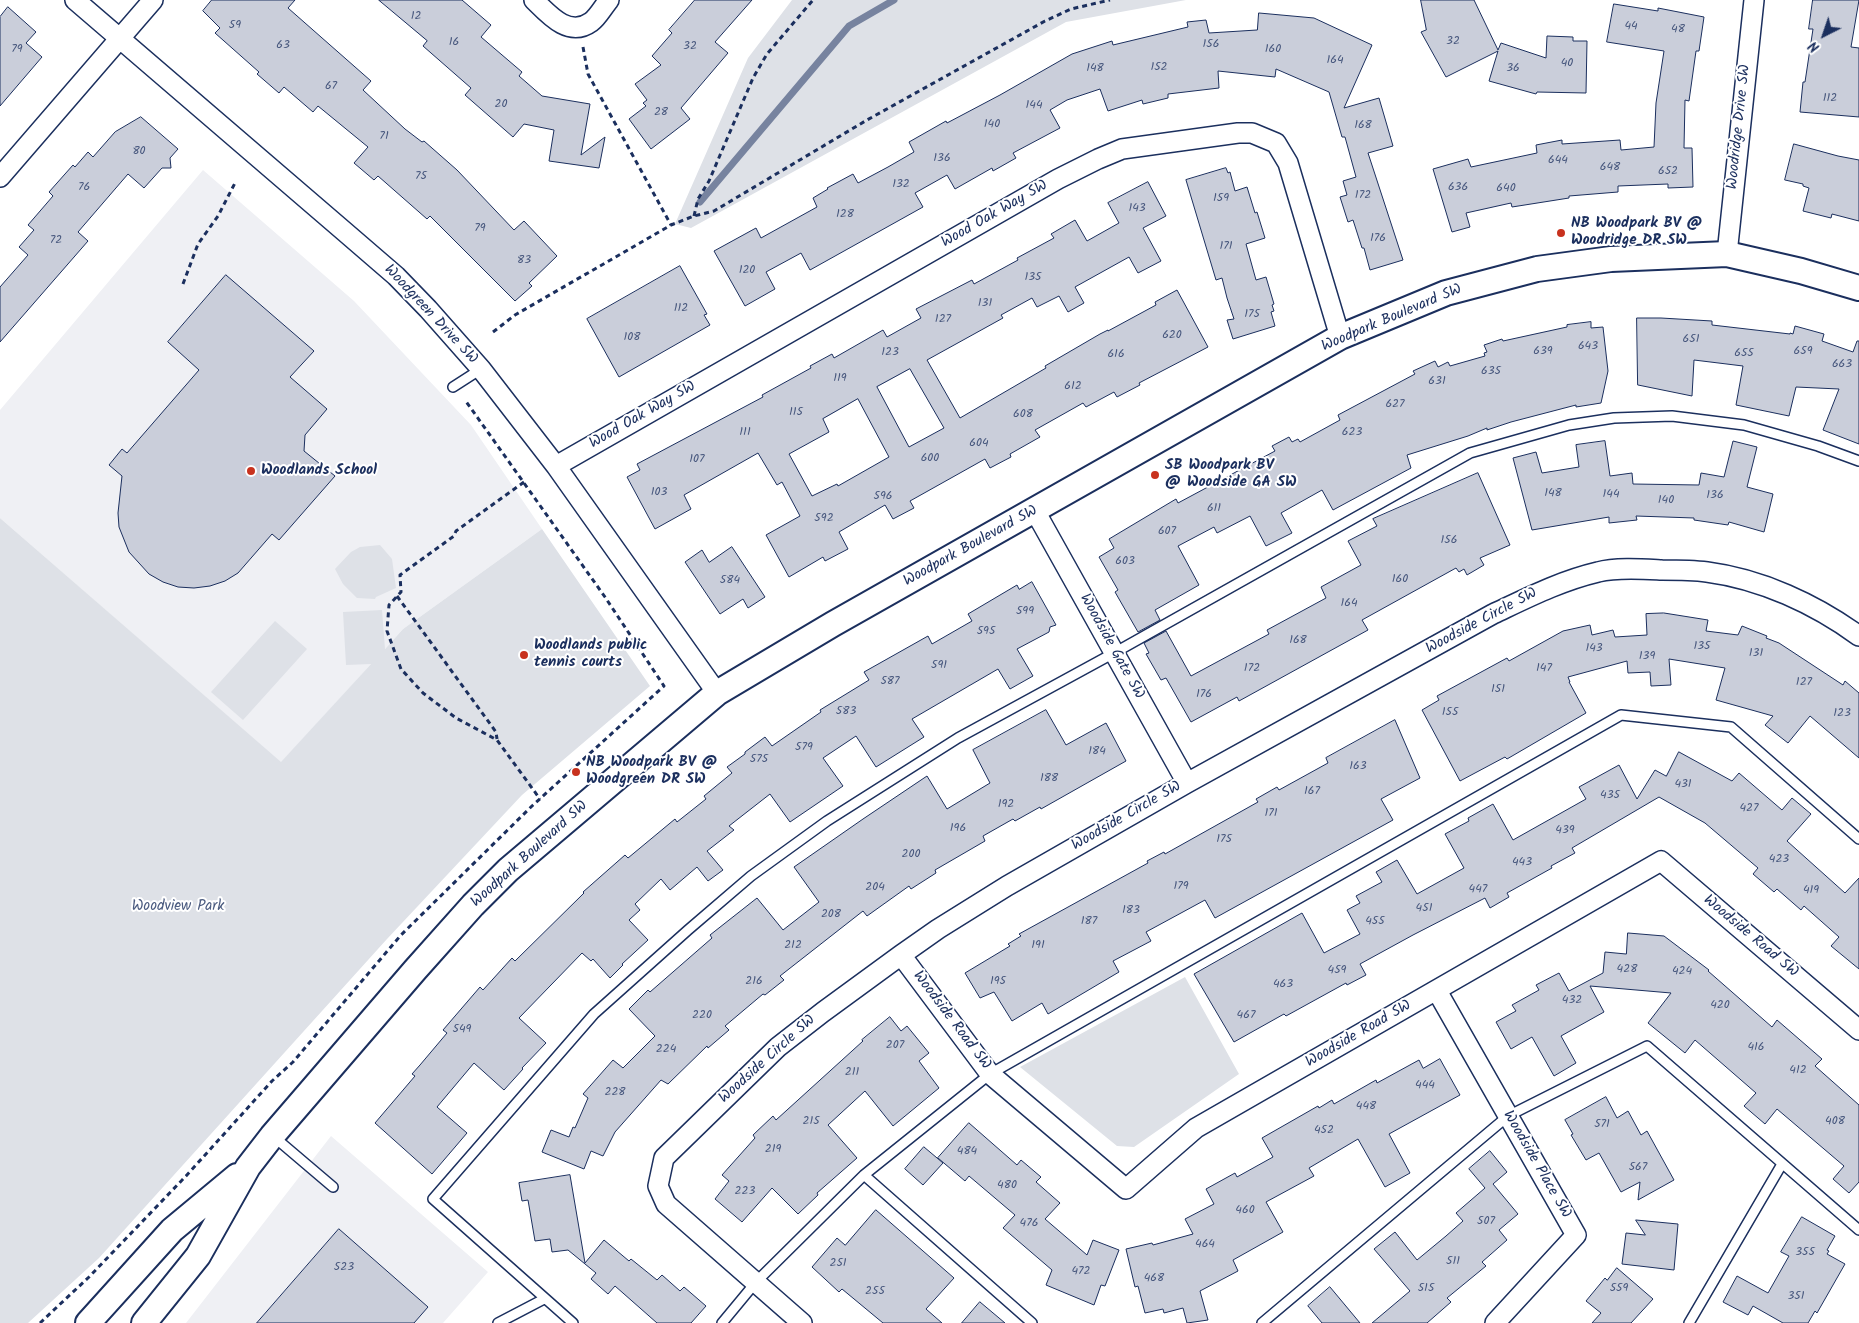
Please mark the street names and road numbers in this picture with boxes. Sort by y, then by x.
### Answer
street label: Woodridge Drive SW [1724,64,1756,190]
street label: Wood Oak Way SW [939,177,1051,253]
street label: Woodgreen Drive SW [379,262,481,368]
street label: Woodpark Boulevard SW [1319,281,1465,357]
street label: Wood Oak Way SW [587,378,699,454]
street label: Woodpark Boulevard SW [901,503,1041,591]
street label: Woodside Circle SW [1423,585,1541,659]
street label: Woodside Gate SW [1075,591,1147,703]
street label: Woodside Circle SW [1069,778,1185,856]
street label: Woodpark Boulevard SW [468,798,592,912]
street label: Woodside Road SW [1699,892,1801,982]
street label: Woodside Road SW [908,968,994,1074]
street label: Woodside Road SW [1303,998,1415,1072]
street label: Woodside Circle SW [716,1012,820,1108]
street label: Woodside Place SW [1498,1108,1574,1222]

